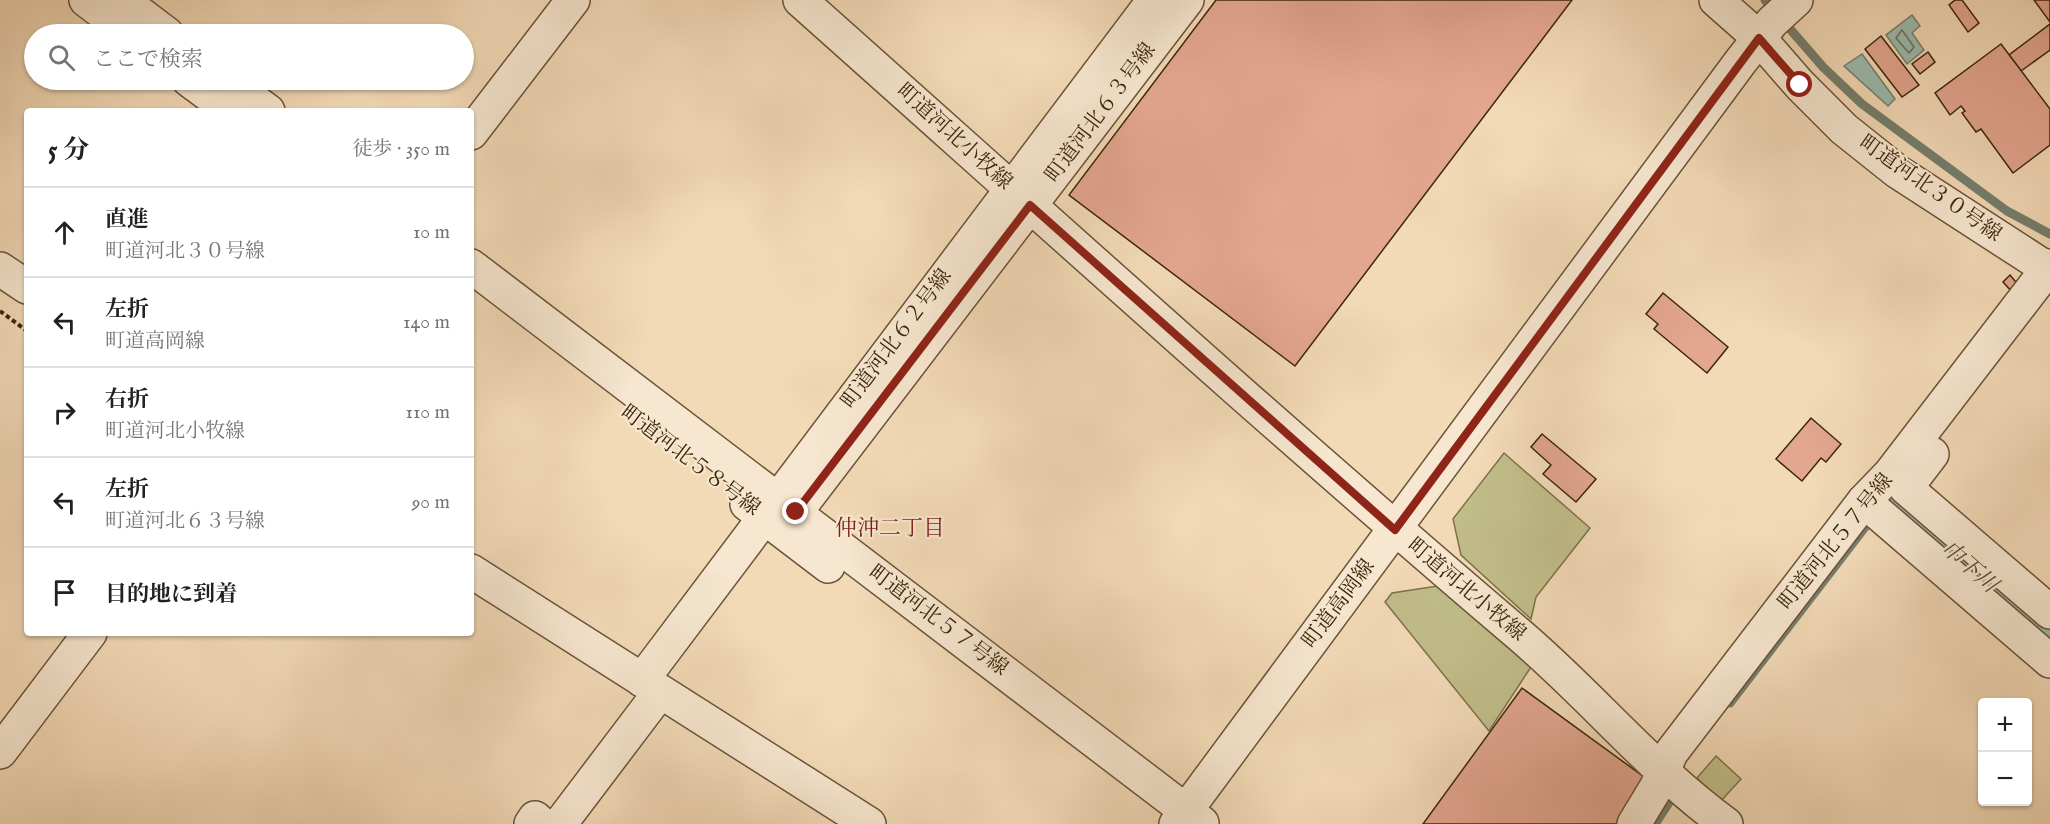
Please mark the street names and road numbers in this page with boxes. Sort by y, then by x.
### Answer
street label: 町道河北６３号線 [1040,38,1162,188]
street label: 町道河北小牧線 [890,78,1018,196]
street label: 町道河北３０号線 [1853,130,2007,248]
street label: 町道河北６２号線 [836,264,958,414]
street label: 町道河北５８号線 [615,400,765,522]
street label: 町道河北５７号線 [1773,468,1899,616]
street label: 町道河北小牧線 [1401,532,1531,648]
street label: 町道高岡線 [1297,554,1381,654]
street label: 町道河北５７号線 [863,560,1013,682]

